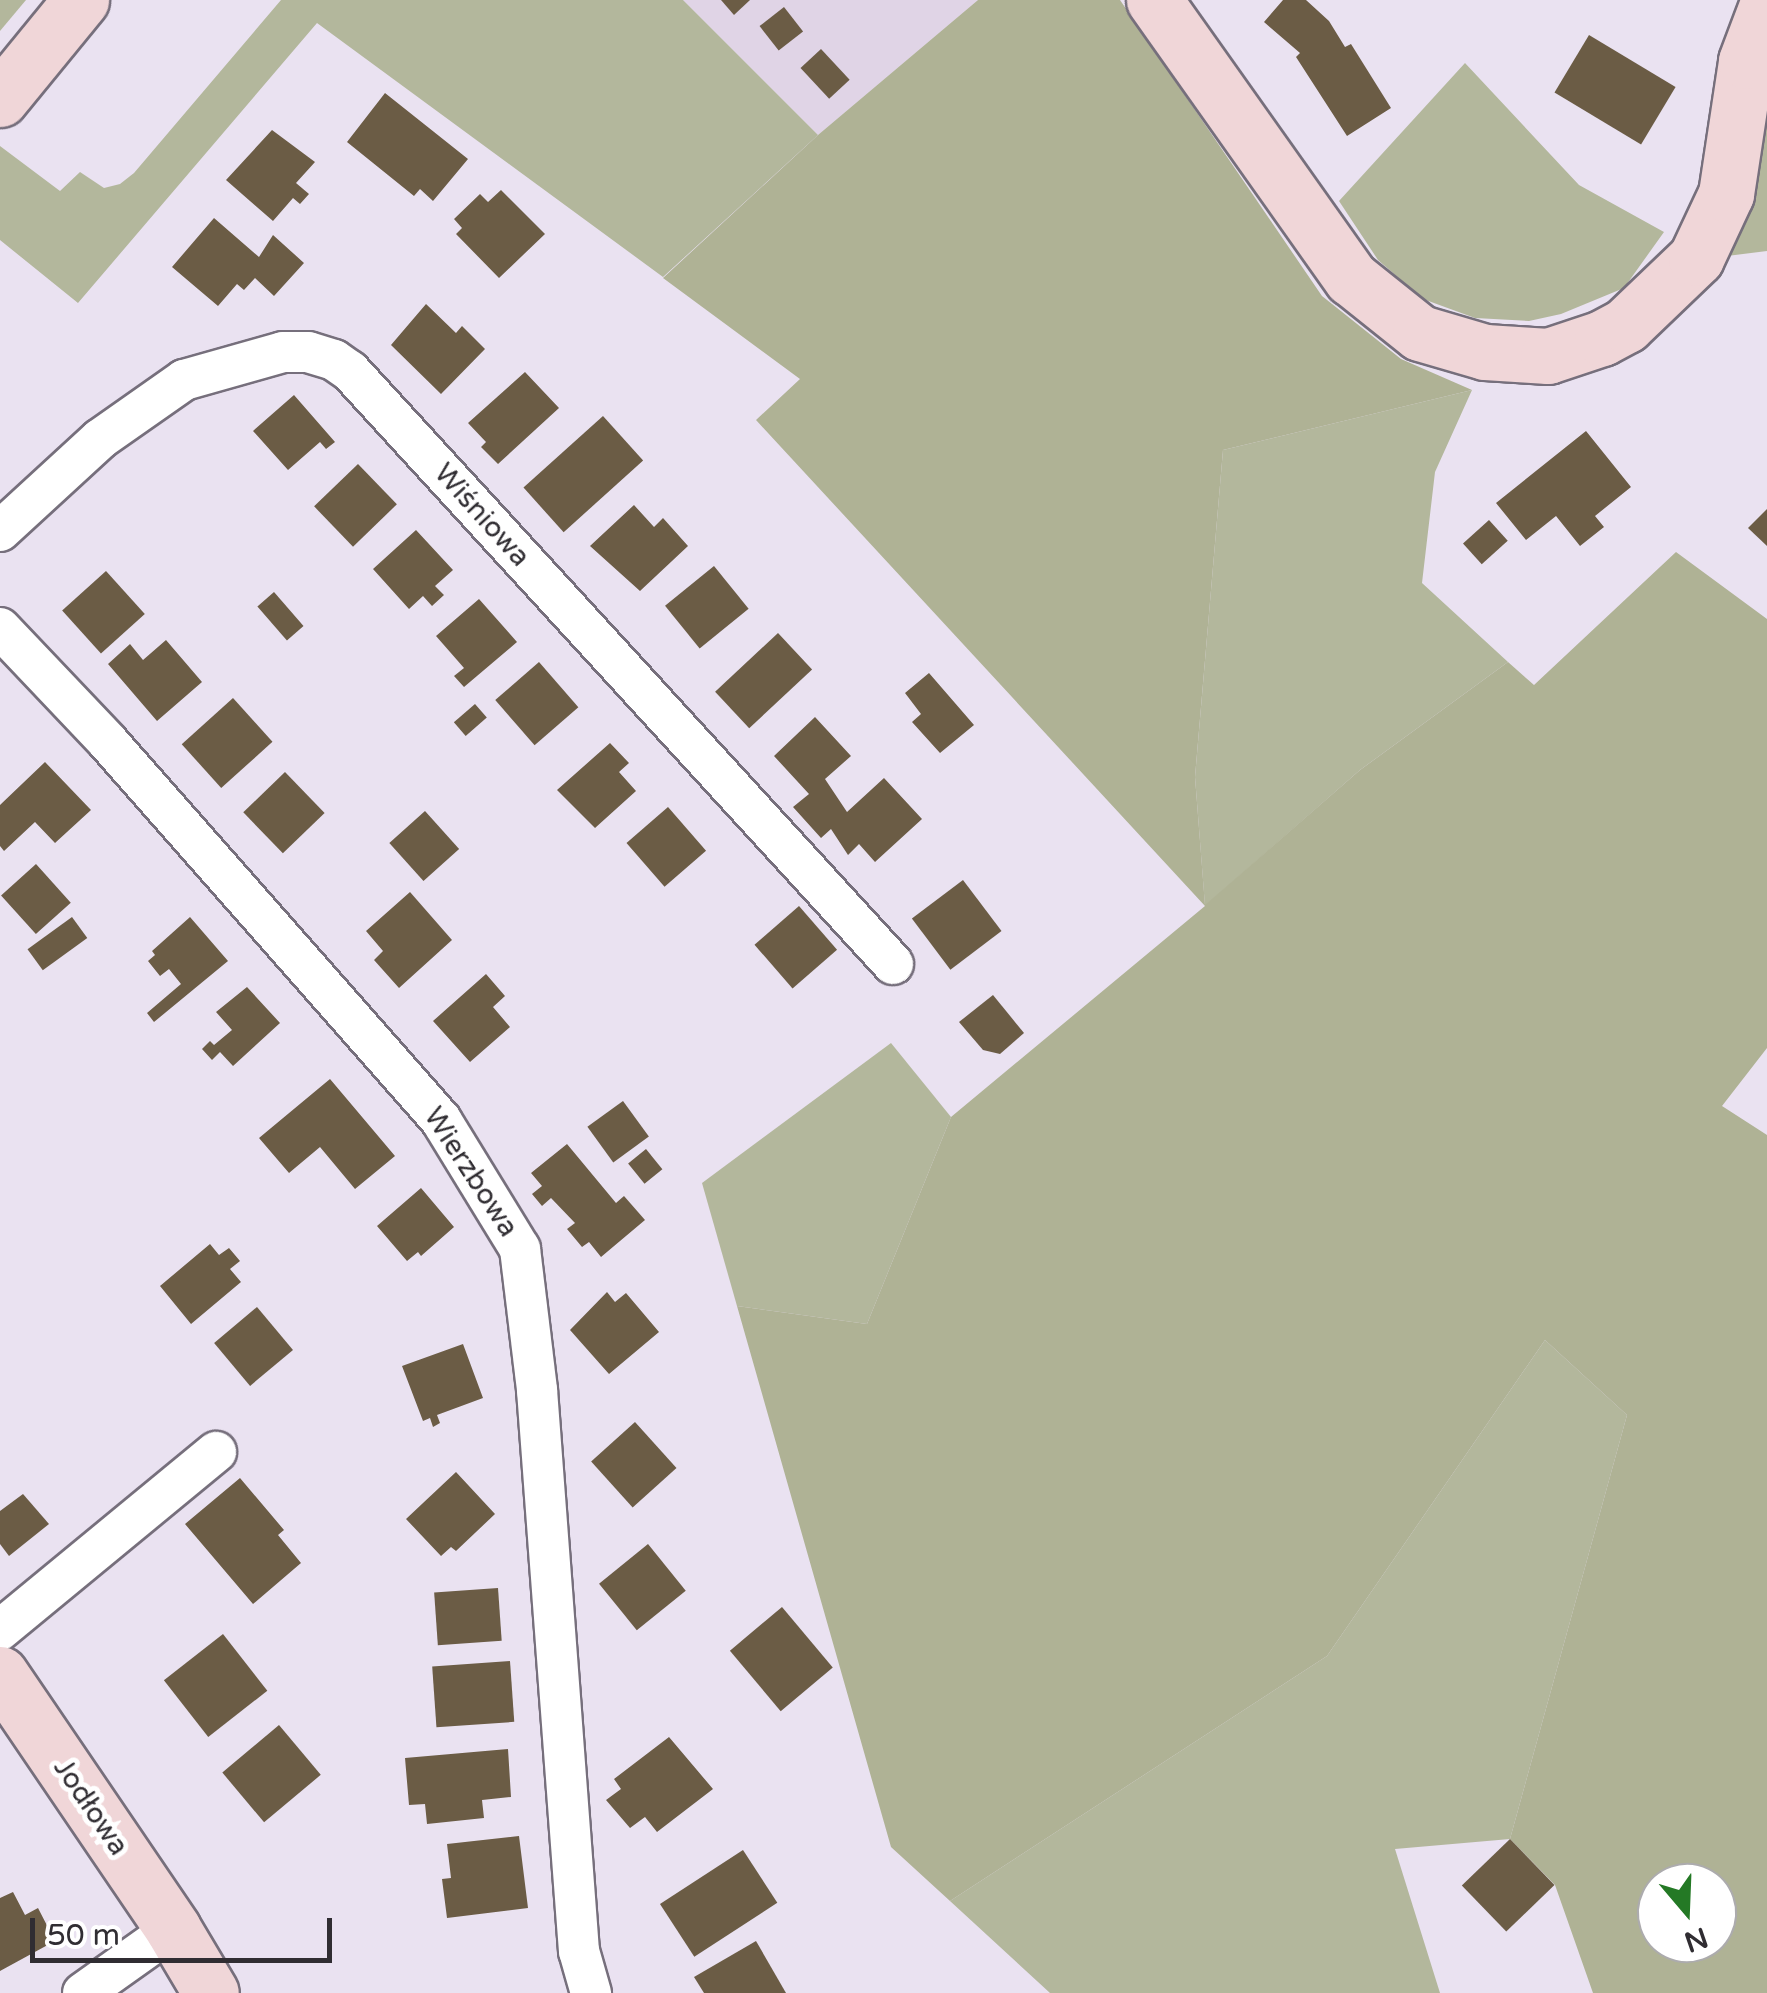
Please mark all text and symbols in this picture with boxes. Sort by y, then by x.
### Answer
street label: Wiśniowa [427,457,537,573]
street label: Wierzbowa [417,1101,525,1243]
street label: Jodłowa [46,1752,136,1862]
north arrow [1637,1863,1737,1963]
scale bar [35,1898,338,1960]
text: 50 m [47,1917,120,1954]
text: N [1680,1920,1712,1959]

